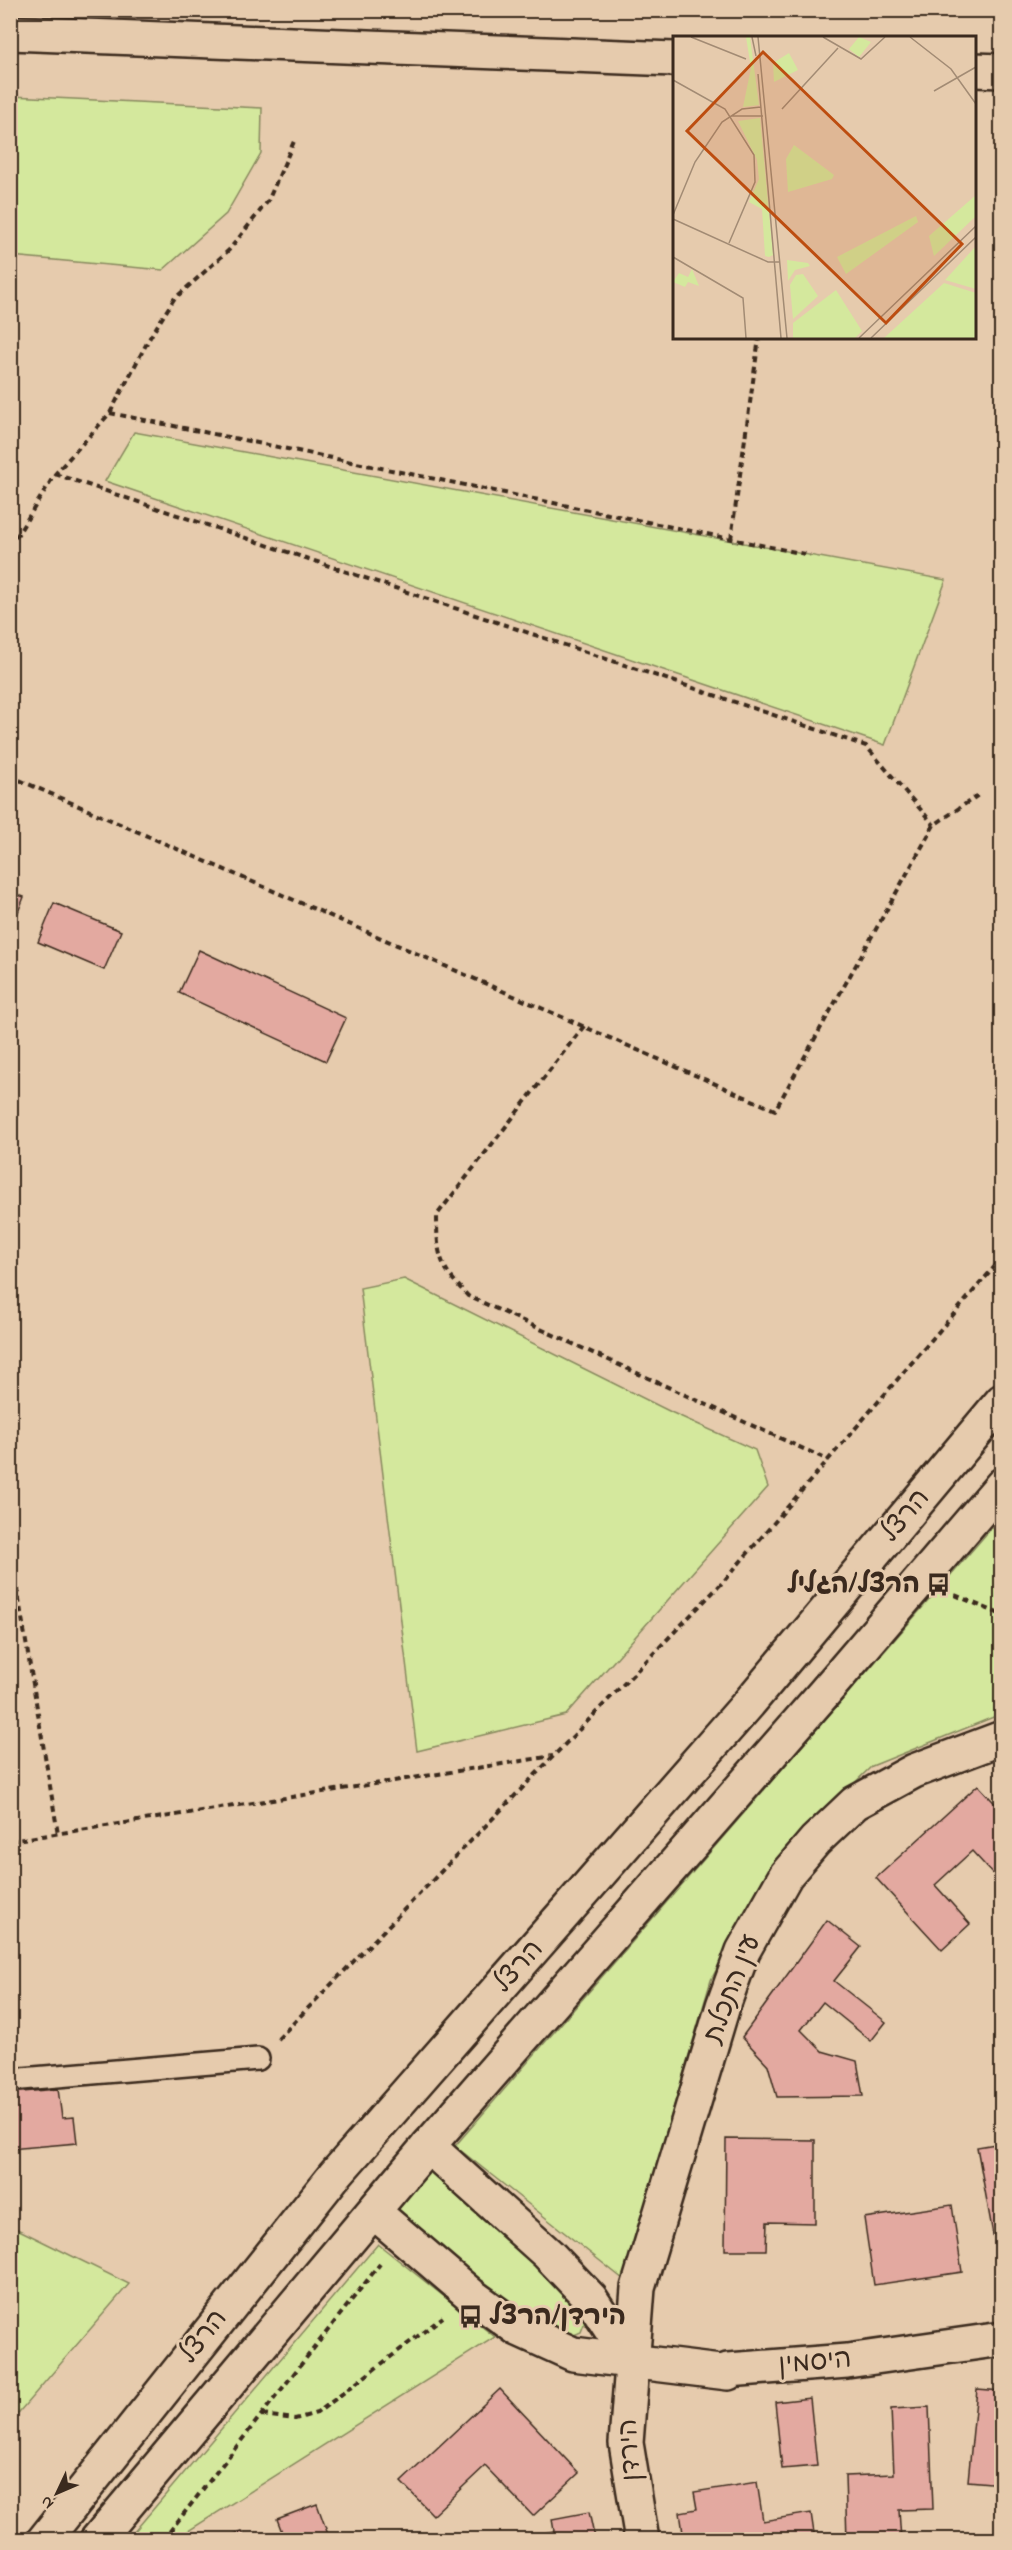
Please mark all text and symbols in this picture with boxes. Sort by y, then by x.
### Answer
inset map [673,36,976,339]
street label: הרצל [872,1481,940,1551]
place label: הרצל/הגליל [787,1566,920,1605]
bus stop icon: הרצל/הגליל [925,1572,951,1598]
street label: עין התכלת [694,1929,772,2051]
street label: הרצל [485,1932,553,2002]
place label: הירדן/הרצל [489,2298,626,2337]
street label: הרצל [170,2302,238,2372]
bus stop icon: הירדן/הרצל [458,2304,484,2330]
street label: היסמין [777,2340,853,2386]
street label: הירדן [609,2417,653,2483]
north arrow [27,2463,87,2523]
text: N [35,2490,60,2514]

